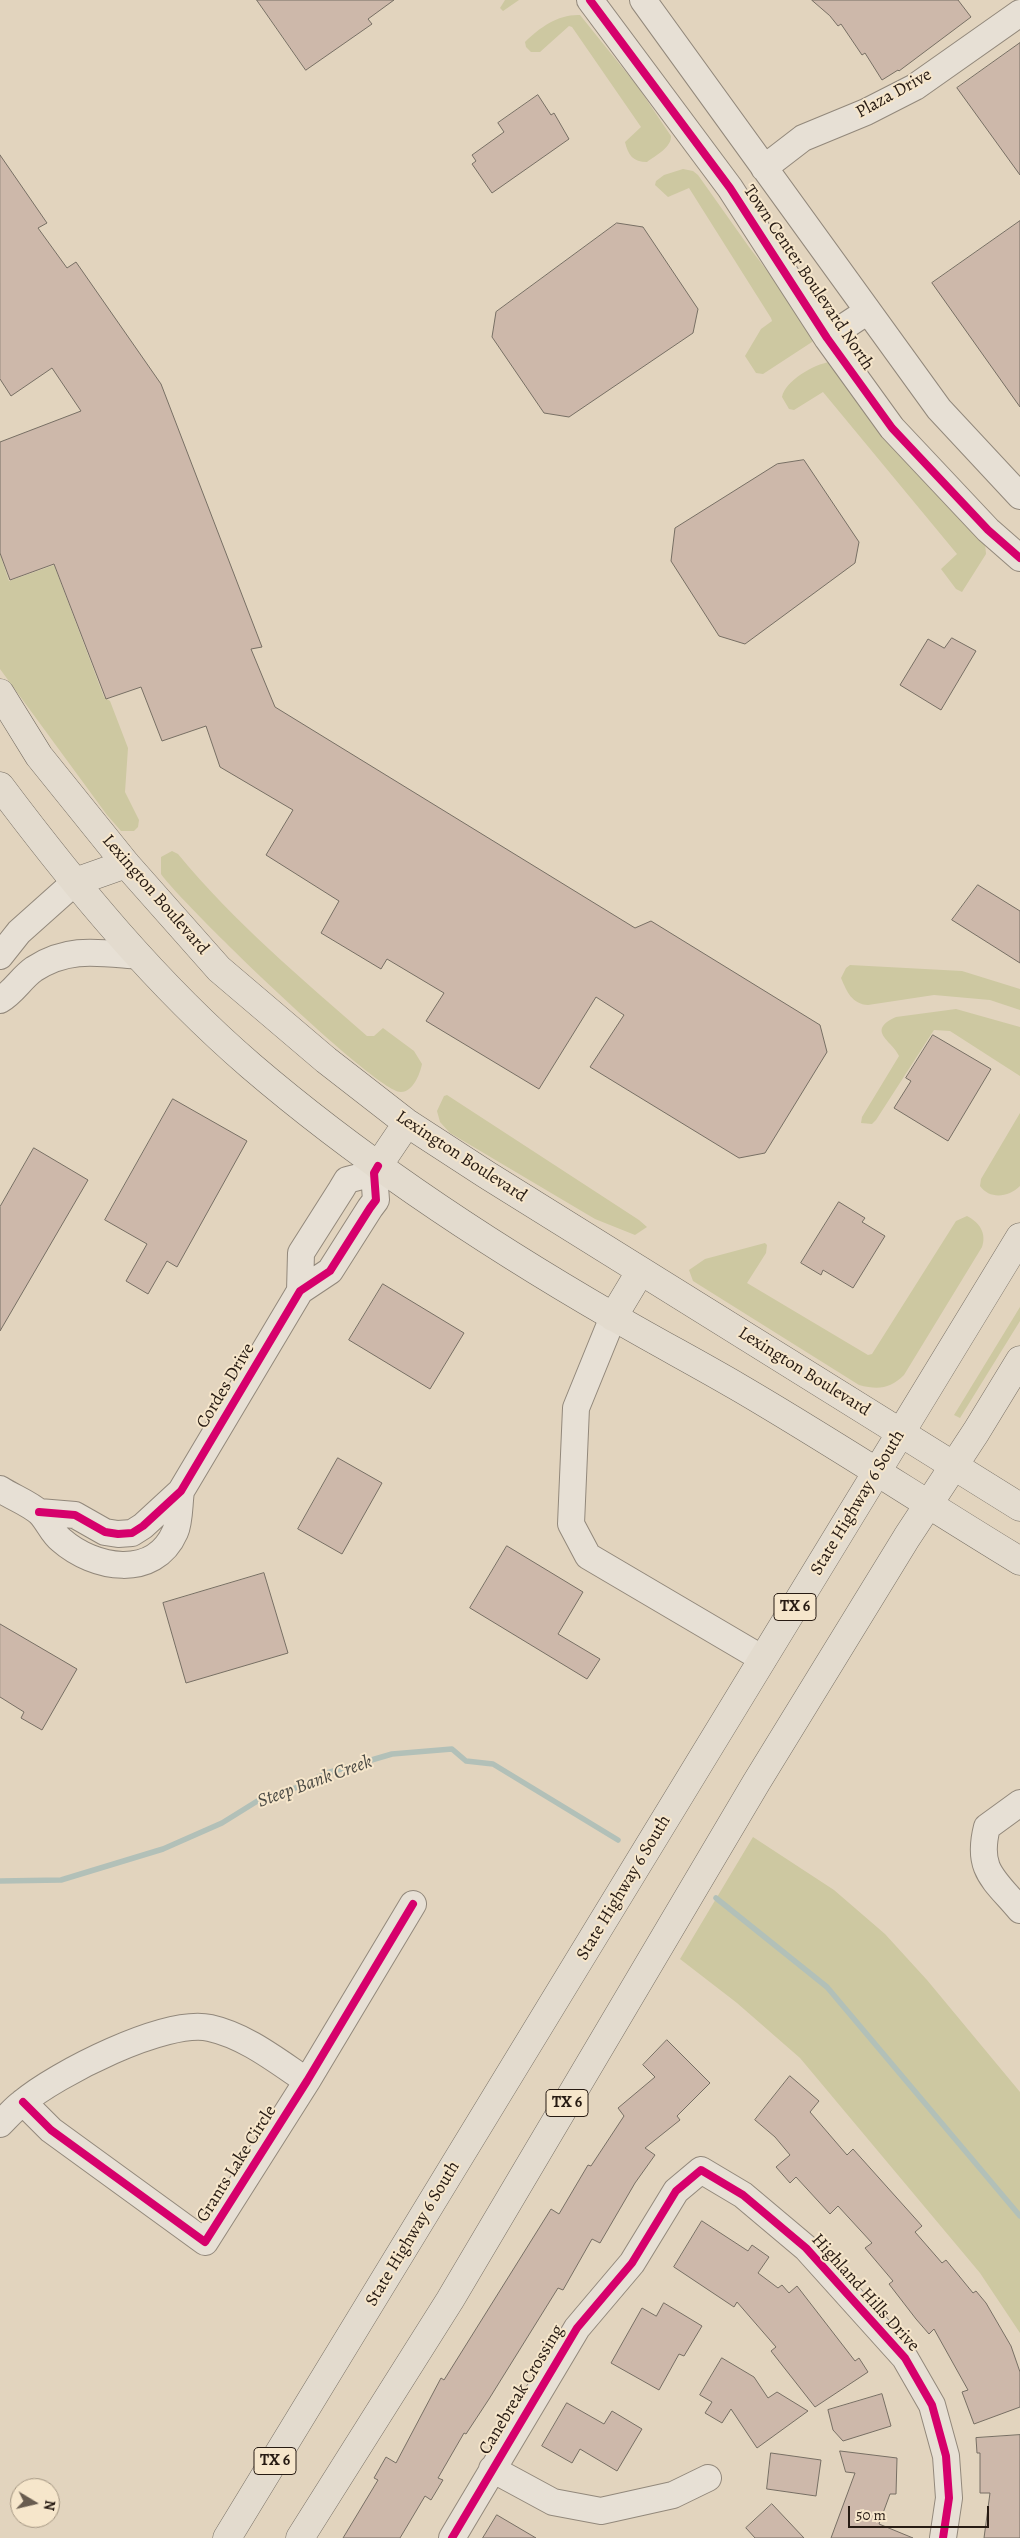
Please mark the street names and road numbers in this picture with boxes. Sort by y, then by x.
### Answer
street label: Plaza Drive [852,64,936,124]
street label: Town Center Boulevard North [738,181,878,375]
street label: Lexington Boulevard [97,831,213,959]
street label: Lexington Boulevard [391,1107,531,1207]
street label: Lexington Boulevard [734,1323,874,1421]
street label: Cordes Drive [192,1339,260,1433]
street label: State Highway 6 South [806,1426,910,1580]
road number: TX 6 [774,1594,816,1620]
street label: State Highway 6 South [572,1811,676,1965]
road number: TX 6 [546,2090,588,2116]
street label: Grants Lake Circle [192,2102,282,2226]
street label: State Highway 6 South [361,2157,465,2311]
street label: Highland Hills Drive [806,2230,924,2356]
street label: Canebreak Crossing [475,2321,569,2459]
road number: TX 6 [254,2448,296,2474]

